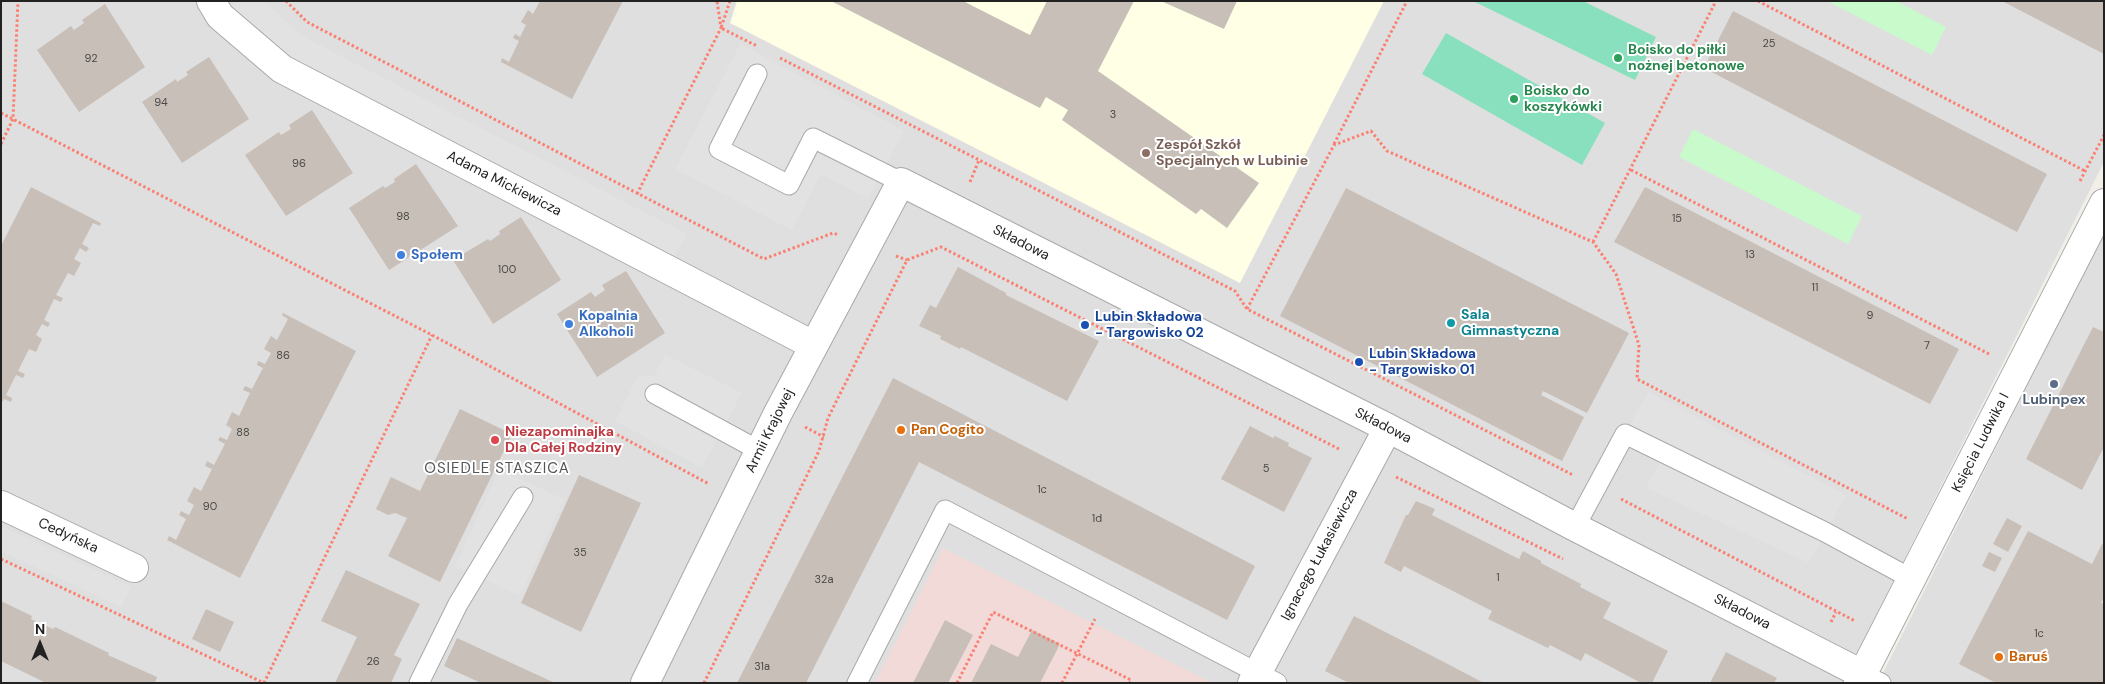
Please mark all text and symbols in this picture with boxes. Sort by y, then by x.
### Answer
house number: 25 [1762,37,1776,51]
place label: Boisko do piłki nożnej betonowe [1628,42,1745,74]
house number: 92 [84,52,98,66]
marker: Boisko do piłki nożnej betonowe [1612,52,1624,64]
place label: Boisko do koszykówki [1524,83,1602,115]
marker: Boisko do koszykówki [1508,93,1520,105]
house number: 94 [154,96,168,110]
house number: 3 [1110,108,1116,122]
place label: Zespół Szkół Specjalnych w Lubinie [1156,137,1308,170]
marker: Zespół Szkół Specjalnych w Lubinie [1140,147,1152,159]
street label: Adama Mickiewicza [444,148,564,220]
house number: 96 [292,157,306,171]
house number: 98 [396,210,410,224]
house number: 15 [1672,212,1682,226]
street label: Składowa [990,222,1052,264]
place label: Społem [411,247,463,263]
house number: 13 [1745,248,1755,262]
marker: Społem [395,249,407,261]
house number: 100 [498,263,516,277]
house number: 11 [1812,281,1818,295]
place label: Sala Gimnastyczna [1461,307,1559,340]
place label: Kopalnia Alkoholi [579,308,638,341]
place label: Lubin Składowa - Targowisko 02 [1095,309,1204,342]
house number: 9 [1867,309,1873,323]
marker: Sala Gimnastyczna [1445,317,1457,329]
marker: Kopalnia Alkoholi [563,318,575,330]
marker: Lubin Składowa - Targowisko 02 [1079,319,1091,331]
house number: 7 [1924,339,1930,353]
place label: Lubin Składowa - Targowisko 01 [1369,346,1476,378]
house number: 86 [276,349,290,363]
marker: Lubin Składowa - Targowisko 01 [1353,356,1365,368]
marker: Lubinpex [2048,378,2060,390]
street label: Armii Krajowej [742,386,798,476]
street label: Księcia Ludwika I [1949,391,2013,495]
place label: Lubinpex [2022,392,2086,408]
street label: Składowa [1352,405,1414,447]
place label: Pan Cogito [911,422,984,438]
place label: Niezapominajka Dla Całej Rodziny [505,424,622,457]
marker: Pan Cogito [895,424,907,436]
house number: 88 [236,426,250,440]
marker: Niezapominajka Dla Całej Rodziny [489,434,501,446]
district label: OSIEDLE STASZICA [422,460,572,478]
house number: 5 [1263,462,1269,476]
house number: 1c [1037,483,1047,497]
street label: Ignacego Łukasiewicza [1278,486,1362,624]
house number: 90 [203,500,217,514]
house number: 1d [1092,512,1102,526]
street label: Cedyńska [35,515,101,557]
house number: 35 [573,546,587,560]
house number: 1 [1496,571,1500,585]
house number: 32a [815,573,833,587]
street label: Składowa [1711,591,1773,633]
north arrow [15,619,65,669]
text: N [35,620,45,638]
house number: 1c [2034,627,2044,641]
place label: Baruś [2009,649,2048,665]
marker: Baruś [1993,651,2005,663]
house number: 26 [366,655,380,669]
house number: 31a [754,660,770,674]

